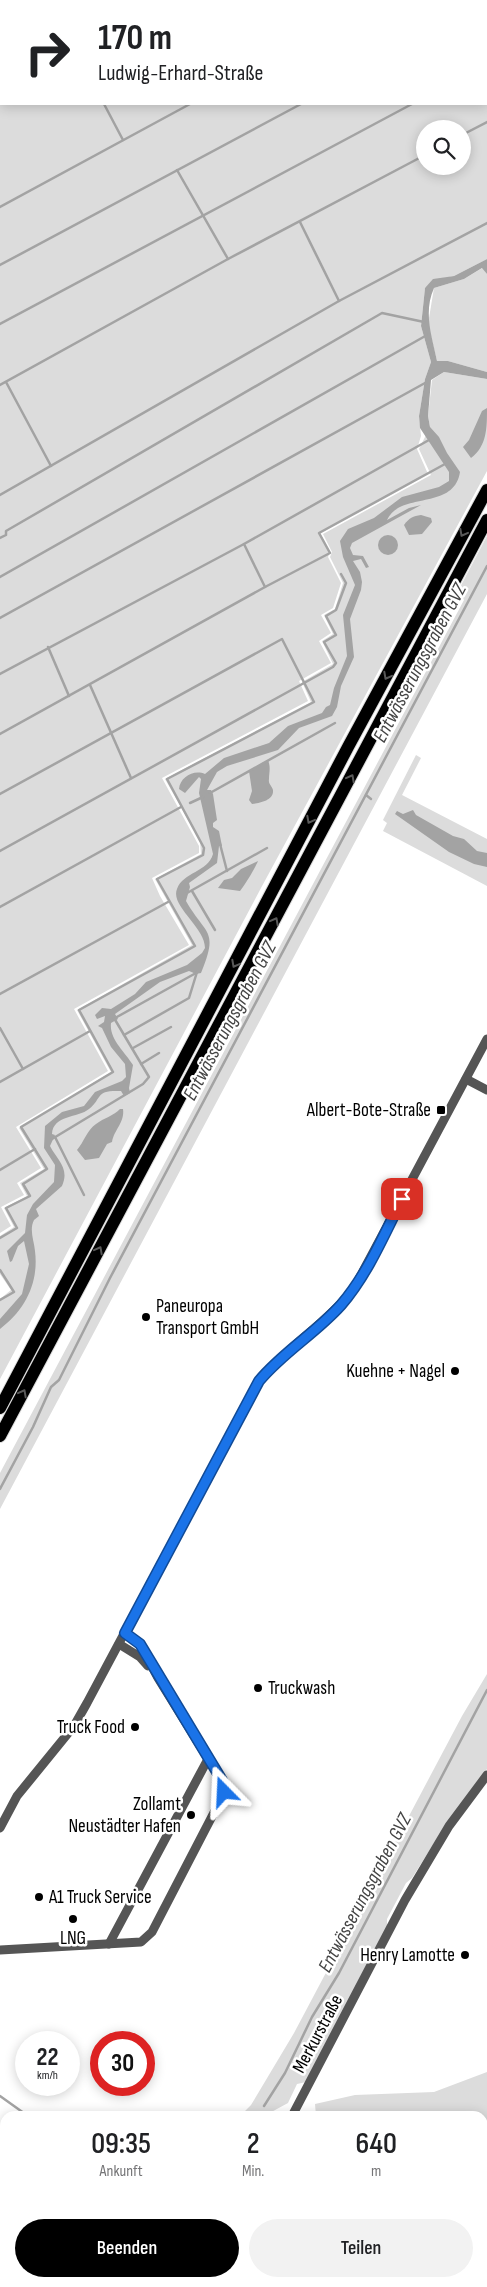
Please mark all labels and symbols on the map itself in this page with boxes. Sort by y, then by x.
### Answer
one-way arrow [460,528,470,537]
water label: Entwässerungsgraben GVZ [368,578,473,746]
one-way arrow [383,671,393,680]
one-way arrow [345,774,355,783]
one-way arrow [306,814,316,823]
one-way arrow [268,918,278,927]
water label: Entwässerungsgraben GVZ [178,936,283,1104]
one-way arrow [231,958,241,967]
place label: Albert-Bote-Straße [306,1099,431,1122]
marker: Albert-Bote-Straße [435,1104,447,1116]
pin [381,1178,423,1220]
one-way arrow [93,1246,103,1255]
place label: Paneuropa Transport GmbH [156,1295,259,1340]
marker: Paneuropa Transport GmbH [140,1311,152,1323]
place label: Kuehne + Nagel [346,1360,445,1383]
marker: Kuehne + Nagel [449,1365,461,1377]
one-way arrow [17,1390,27,1399]
place label: Truckwash [268,1677,335,1700]
marker: Truckwash [252,1682,264,1694]
place label: Truck Food [57,1716,125,1739]
marker: Truck Food [129,1721,141,1733]
position arrow [197,1765,249,1817]
place label: Zollamt Neustädter Hafen [68,1793,181,1838]
water label: Entwässerungsgraben GVZ [313,1808,418,1976]
marker: Zollamt Neustädter Hafen [185,1809,197,1821]
place label: A1 Truck Service [48,1886,152,1909]
marker: A1 Truck Service [33,1891,45,1903]
marker: LNG [67,1913,79,1925]
place label: LNG [60,1927,86,1950]
place label: Henry Lamotte [360,1944,455,1967]
marker: Henry Lamotte [459,1949,471,1961]
street label: Merkurstraße [288,1991,348,2077]
speed limit sign: 30 [90,2031,155,2096]

